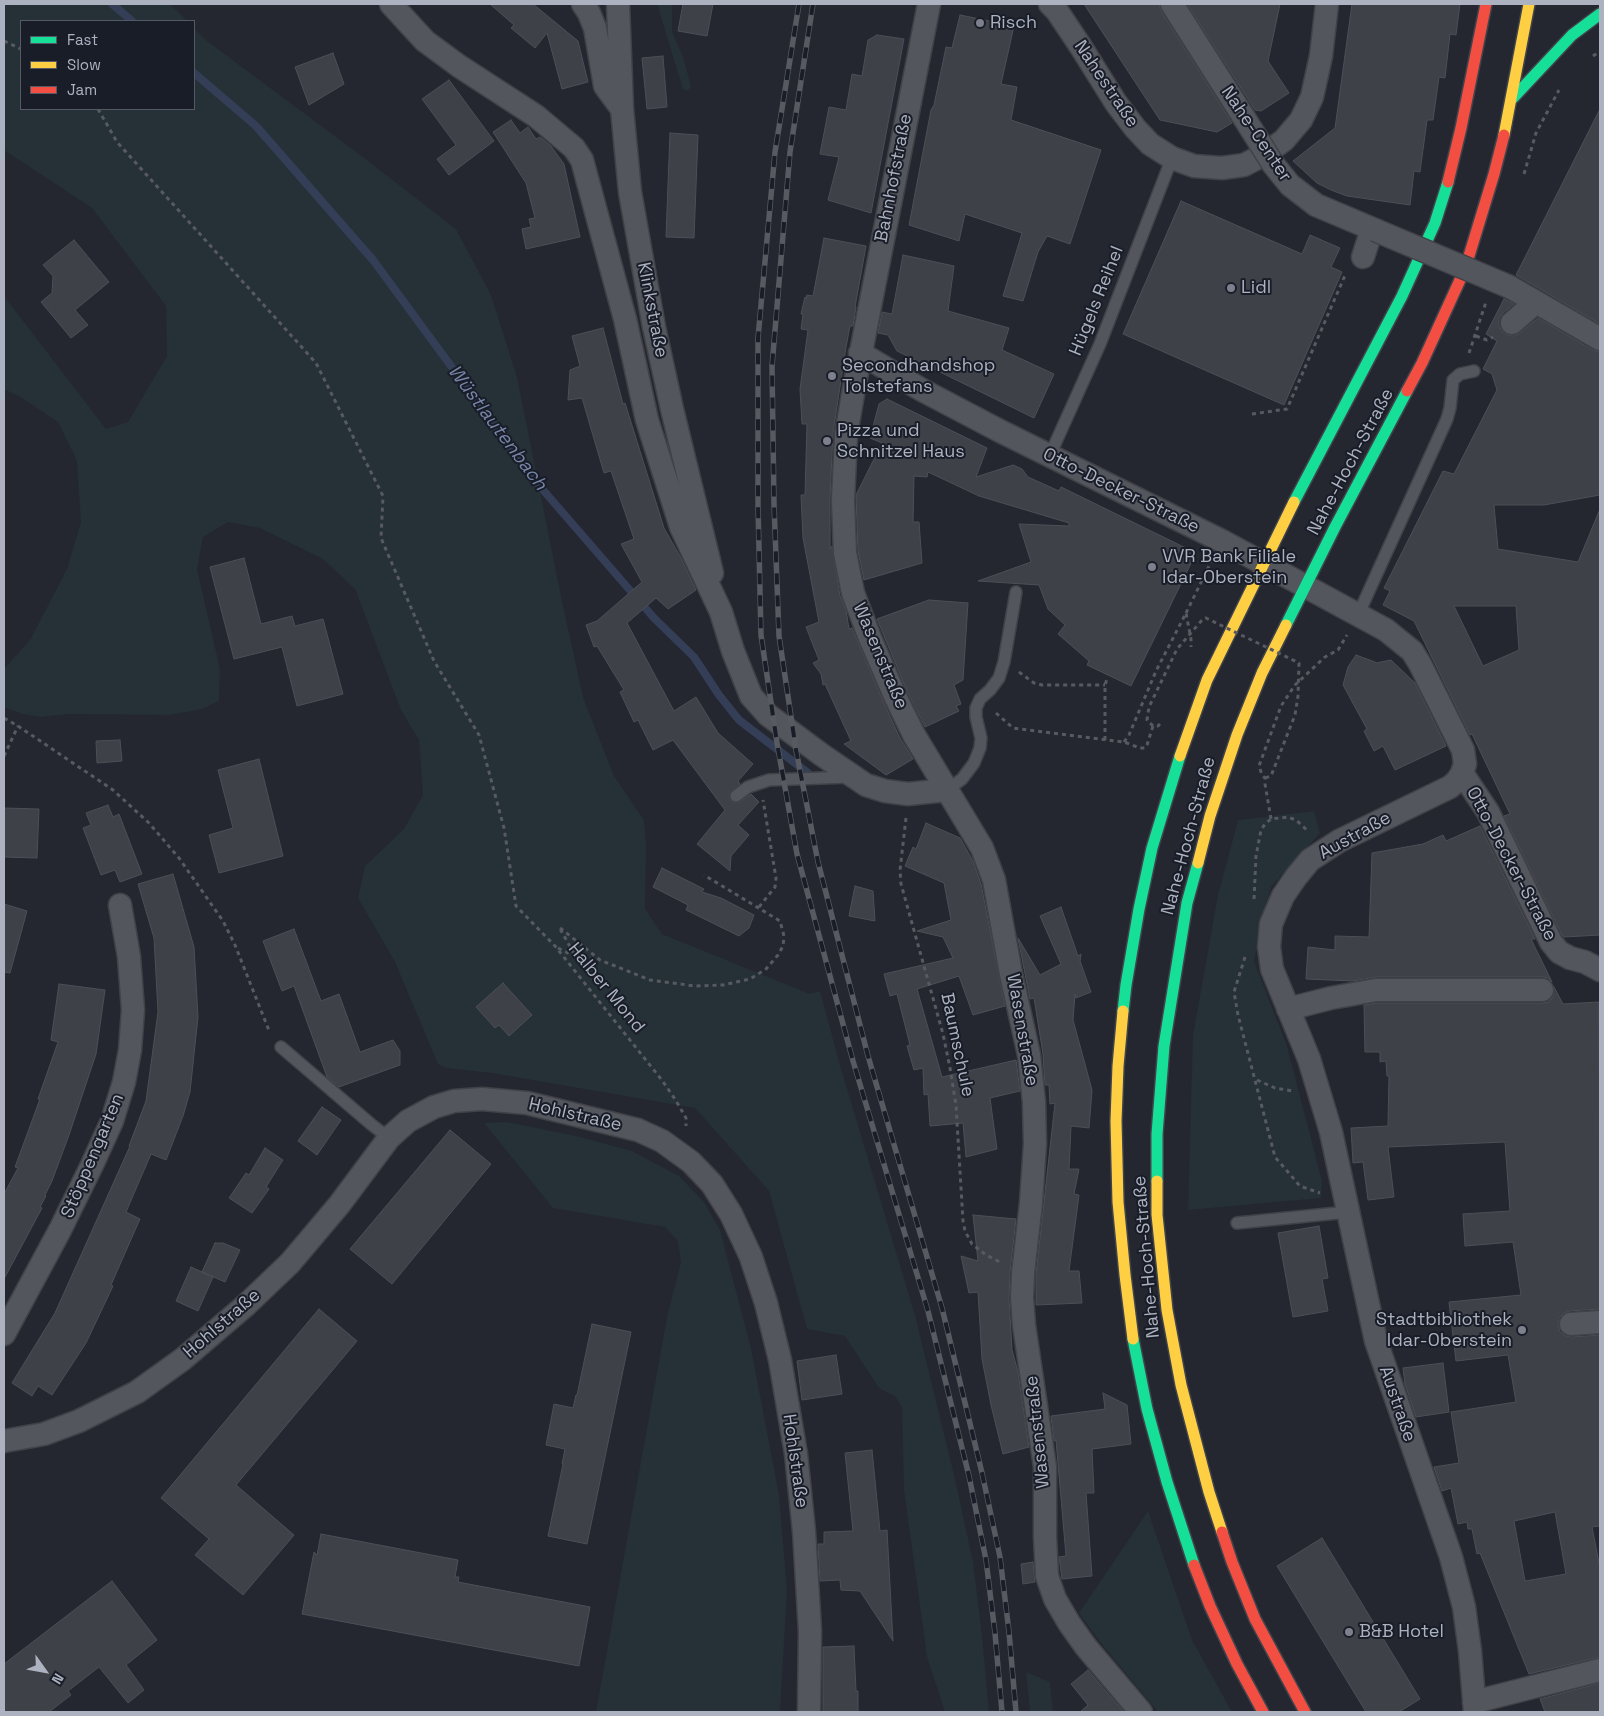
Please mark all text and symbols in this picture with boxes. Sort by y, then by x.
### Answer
place label: Risch [990,12,1037,34]
marker: Risch [974,17,986,29]
legend [20,20,195,110]
text: Fast [67,30,98,49]
street label: Nahestraße [1069,36,1143,132]
text: Slow [67,55,101,74]
text: Jam [67,80,97,99]
street label: Nahe-Center [1216,82,1296,186]
street label: Bahnhofstraße [871,112,917,244]
street label: Hügels Reihel [1065,243,1129,359]
street label: Klinkstraße [632,261,672,359]
place label: Lidl [1241,277,1271,299]
marker: Lidl [1225,282,1237,294]
place label: Secondhandshop Tolstefans [842,355,995,398]
water label: Wüstlautenbach [442,361,552,495]
marker: Secondhandshop Tolstefans [826,370,838,382]
street label: Nahe-Hoch-Straße [1303,385,1399,539]
place label: Pizza und Schnitzel Haus [837,420,965,462]
marker: Pizza und Schnitzel Haus [821,435,833,447]
street label: Otto-Decker-Straße [1039,444,1203,538]
place label: VVR Bank Filiale Idar-Oberstein [1162,546,1296,588]
marker: VVR Bank Filiale Idar-Oberstein [1146,561,1158,573]
street label: Wasenstraße [848,600,912,712]
street label: Nahe-Hoch-Straße [1157,754,1221,918]
street label: Otto-Decker-Straße [1461,783,1561,945]
street label: Austraße [1315,807,1395,865]
street label: Halber Mond [563,939,649,1037]
street label: Wasenstraße [1002,972,1042,1088]
street label: Baumschule [935,991,979,1099]
street label: Stöppengarten [57,1090,129,1222]
street label: Hohlstraße [526,1094,624,1136]
street label: Nahe-Hoch-Straße [1129,1175,1165,1339]
street label: Hohlstraße [179,1285,265,1363]
place label: Stadtbibliothek Idar-Oberstein [1376,1309,1512,1352]
marker: Stadtbibliothek Idar-Oberstein [1516,1324,1528,1336]
street label: Austraße [1374,1363,1420,1445]
street label: Wasenstraße [1021,1374,1055,1490]
street label: Hohlstraße [778,1413,812,1509]
place label: B&B Hotel [1359,1621,1444,1643]
marker: B&B Hotel [1343,1626,1355,1638]
north arrow [20,1646,70,1696]
text: N [48,1670,68,1688]

